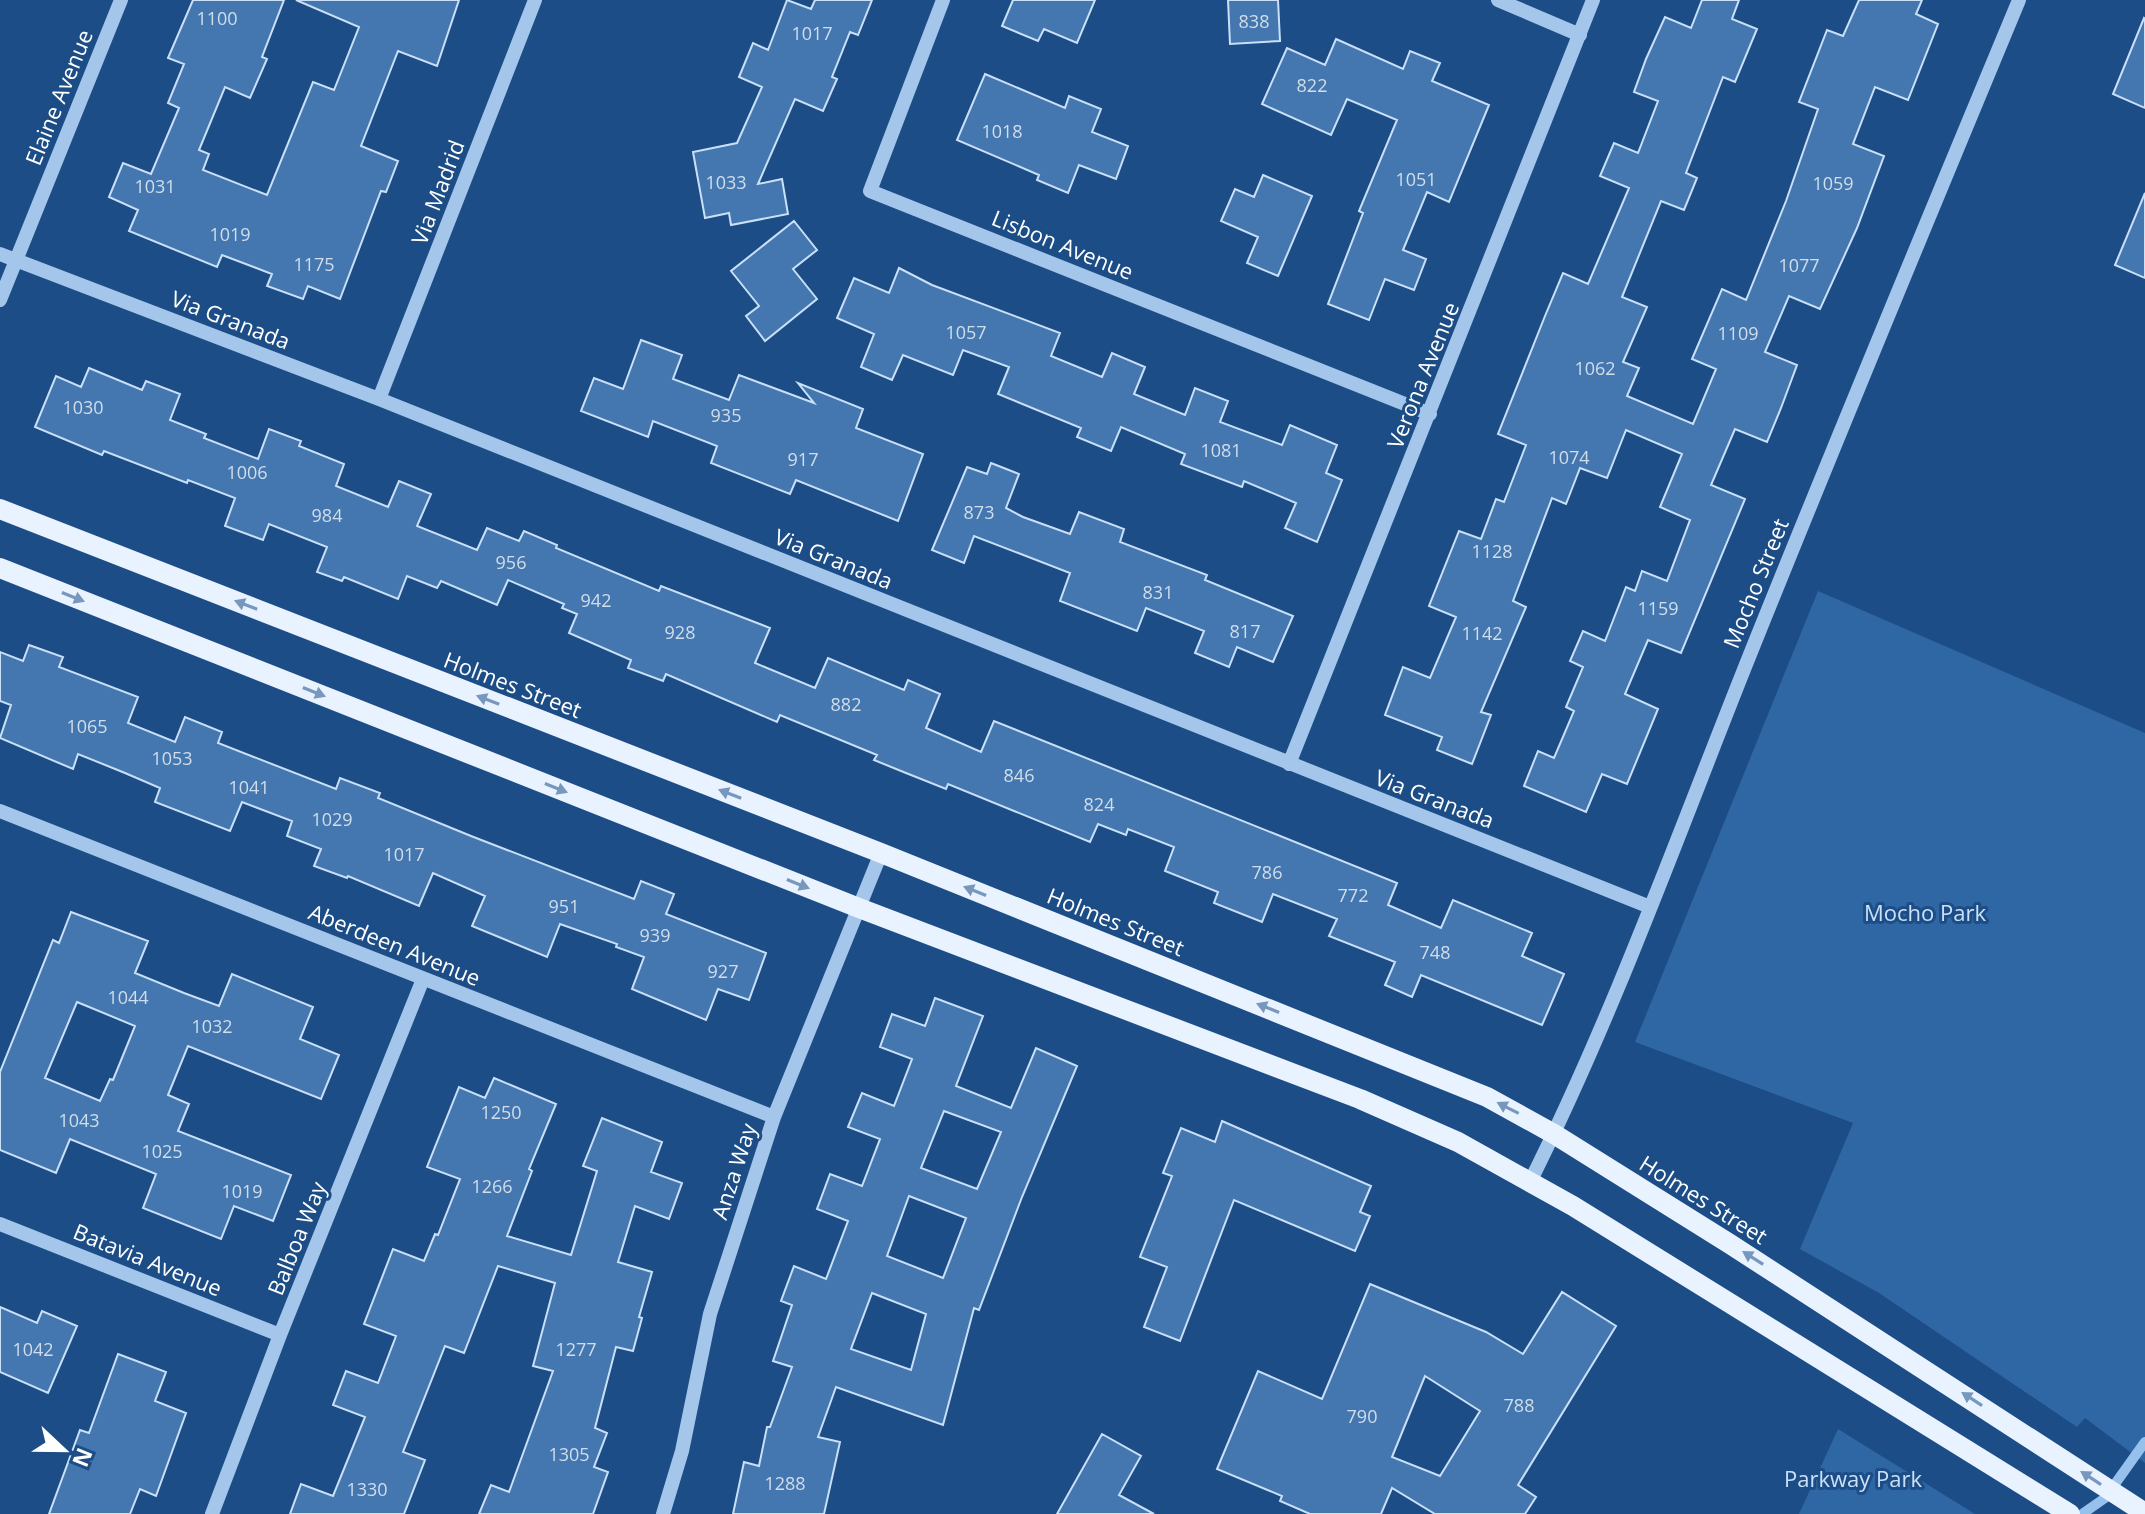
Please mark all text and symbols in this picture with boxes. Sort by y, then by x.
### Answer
house number: 1100 [196,6,238,30]
house number: 838 [1239,9,1269,33]
house number: 1017 [791,21,833,45]
street label: Elaine Avenue [17,25,99,169]
house number: 822 [1297,73,1327,97]
house number: 1018 [981,119,1023,143]
street label: Via Madrid [403,135,471,249]
house number: 1051 [1395,167,1437,191]
house number: 1033 [705,170,747,194]
house number: 1059 [1812,171,1854,195]
house number: 1031 [134,174,176,198]
street label: Lisbon Avenue [988,202,1138,286]
house number: 1019 [209,222,251,246]
house number: 1175 [293,252,335,276]
house number: 1077 [1778,253,1820,277]
street label: Via Granada [167,283,295,355]
street label: Verona Avenue [1379,297,1465,453]
house number: 1057 [945,320,987,344]
house number: 1109 [1717,321,1759,345]
house number: 1062 [1574,356,1616,380]
house number: 1030 [62,395,104,419]
house number: 935 [711,403,741,427]
house number: 1081 [1200,438,1242,462]
house number: 1074 [1548,445,1590,469]
house number: 917 [788,447,818,471]
house number: 1006 [226,460,268,484]
house number: 873 [964,500,994,524]
house number: 984 [312,503,342,527]
street label: Mocho Street [1715,514,1795,652]
street label: Via Granada [770,521,898,595]
house number: 1128 [1471,539,1513,563]
house number: 956 [496,550,526,574]
house number: 831 [1143,580,1173,604]
house number: 942 [581,588,611,612]
one-way arrow [61,590,85,603]
house number: 1159 [1637,596,1679,620]
one-way arrow [234,598,258,611]
house number: 817 [1230,619,1260,643]
house number: 928 [665,620,695,644]
house number: 1142 [1461,621,1503,645]
street label: Holmes Street [440,644,586,724]
one-way arrow [302,686,326,699]
house number: 882 [831,692,861,716]
one-way arrow [476,693,500,706]
house number: 1065 [66,714,108,738]
house number: 1053 [151,746,193,770]
street label: Via Granada [1371,762,1499,834]
house number: 846 [1004,763,1034,787]
house number: 1041 [228,775,270,799]
one-way arrow [544,782,568,795]
one-way arrow [718,787,742,800]
house number: 824 [1084,792,1114,816]
house number: 1029 [311,807,353,831]
house number: 1017 [383,842,425,866]
house number: 786 [1252,860,1282,884]
one-way arrow [786,878,810,891]
street label: Holmes Street [1043,880,1189,962]
house number: 772 [1338,883,1368,907]
one-way arrow [963,884,987,897]
house number: 951 [549,894,579,918]
street label: Aberdeen Avenue [305,896,485,992]
park label: Mocho Park [1864,897,1986,927]
house number: 939 [640,923,670,947]
house number: 748 [1420,940,1450,964]
house number: 927 [708,959,738,983]
house number: 1044 [107,985,149,1009]
one-way arrow [1256,1001,1280,1014]
house number: 1032 [191,1014,233,1038]
house number: 1250 [480,1100,522,1124]
one-way arrow [1496,1101,1519,1114]
house number: 1043 [58,1108,100,1132]
street label: Anza Way [703,1118,763,1223]
house number: 1025 [141,1139,183,1163]
street label: Holmes Street [1634,1148,1774,1250]
house number: 1266 [471,1174,513,1198]
street label: Balboa Way [260,1176,333,1299]
house number: 1019 [221,1179,263,1203]
street label: Batavia Avenue [69,1216,227,1302]
one-way arrow [1742,1252,1764,1266]
house number: 1042 [12,1337,54,1361]
house number: 1277 [555,1337,597,1361]
one-way arrow [1961,1392,1982,1407]
house number: 788 [1504,1393,1534,1417]
house number: 790 [1347,1404,1377,1428]
north arrow [24,1410,104,1490]
house number: 1305 [548,1442,590,1466]
text: N [66,1444,101,1472]
park label: Parkway Park [1784,1463,1922,1493]
house number: 1288 [764,1471,806,1495]
one-way arrow [2080,1471,2102,1485]
house number: 1330 [346,1477,388,1501]

